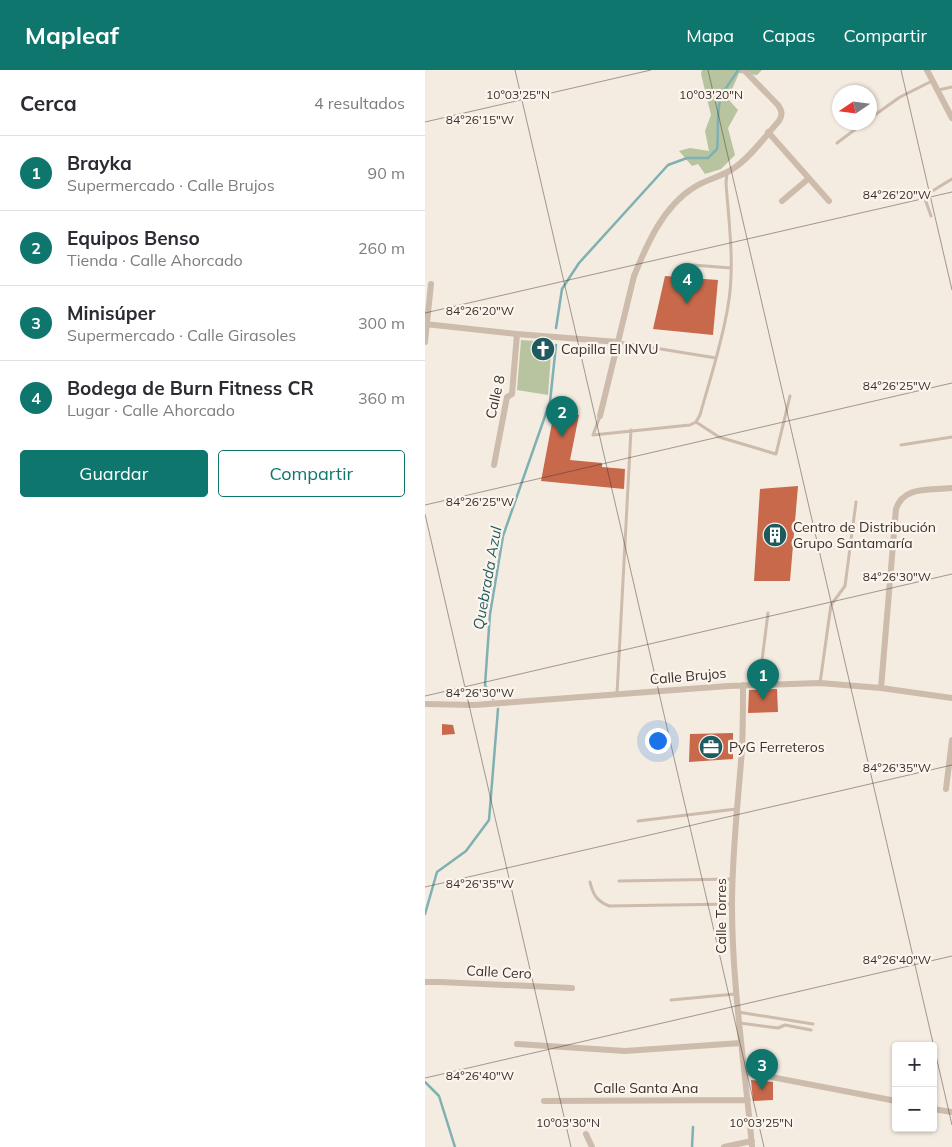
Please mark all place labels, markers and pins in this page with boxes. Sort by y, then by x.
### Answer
pin: 4 [671,263,703,304]
church icon: Capilla El INVU [530,336,556,362]
place label: Capilla El INVU [561,340,659,358]
pin: 2 [546,396,578,437]
place label: Centro de Distribución Grupo Santamaría [793,518,936,552]
building icon: Centro de Distribución Grupo Santamaría [762,522,788,548]
pin: 1 [747,659,779,700]
office icon: PyG Ferreteros [698,734,724,760]
place label: PyG Ferreteros [729,738,825,756]
pin: 3 [746,1049,778,1090]

